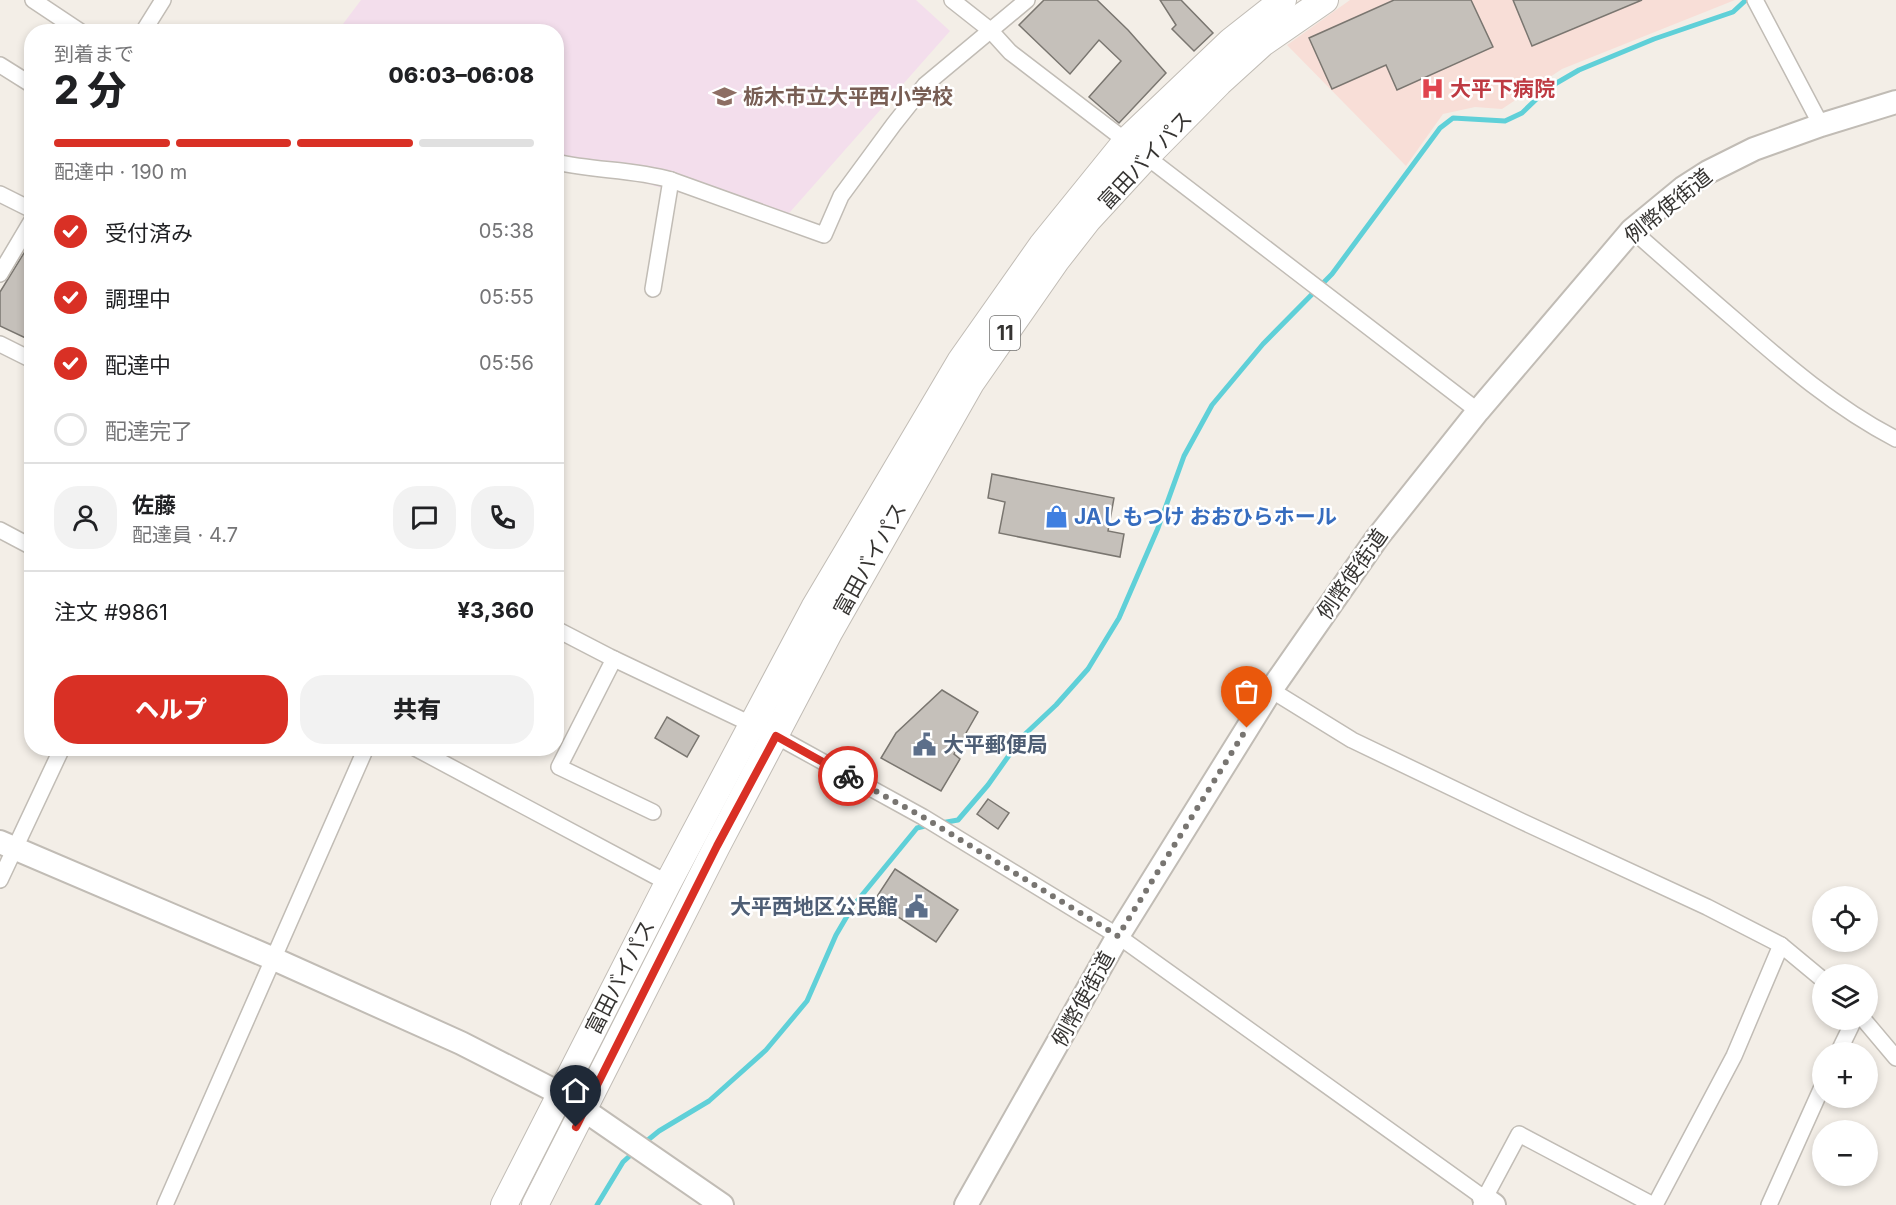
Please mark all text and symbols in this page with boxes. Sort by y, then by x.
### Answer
text: 到着まで [54,42,134,66]
text: 06:03–06:08 [388,62,534,88]
text: 2 分 [54,66,126,113]
hospital icon: 大平下病院 [1419,75,1445,101]
place label: 大平下病院 [1450,76,1555,101]
school or university icon: 栃木市立大平西小学校 [712,83,738,109]
place label: 栃木市立大平西小学校 [743,84,953,109]
street label: 富田バイパス [1093,106,1197,214]
text: 配達中 · 190 m [54,160,187,184]
street label: 例幣使街道 [1619,163,1717,249]
icon: check [54,215,87,248]
text: 05:38 [479,219,534,243]
text: 受付済み [105,220,193,246]
icon: check [54,281,87,314]
text: 05:55 [479,285,534,309]
text: 調理中 [105,286,171,312]
road number: 11 [990,316,1020,350]
icon: check [54,347,87,380]
text: 05:56 [479,351,534,375]
text: 配達中 [105,352,171,378]
text: 配達完了 [105,418,193,444]
button: person [54,486,117,549]
button: chat [393,486,456,549]
button: phone [471,486,534,549]
text: 佐藤 [132,492,176,518]
street label: 富田バイパス [829,498,911,620]
shop icon: JAしもつけ おおひらホール [1043,503,1069,529]
place label: JAしもつけ おおひらホール [1074,504,1337,529]
text: 配達員 · 4.7 [132,523,238,547]
street label: 例幣使街道 [1312,524,1392,624]
text: ¥3,360 [458,597,534,623]
text: 注文 #9861 [54,599,168,625]
pin [1221,666,1272,728]
button: ヘルプ [54,675,288,744]
button: 共有 [300,675,534,744]
icon: bag [1230,675,1263,708]
public building icon: 大平郵便局 [912,731,938,757]
place label: 大平郵便局 [943,732,1048,757]
courier [818,746,878,806]
icon: bike [832,760,865,793]
map controls [1812,886,1878,1186]
button: locate [1812,886,1878,952]
public building icon: 大平西地区公民館 [903,893,929,919]
place label: 大平西地区公民館 [730,894,898,919]
street label: 富田バイパス [580,915,660,1039]
street label: 例幣使街道 [1047,947,1119,1051]
button: layers [1812,964,1878,1030]
button: + [1812,1042,1878,1108]
pin [550,1065,601,1127]
icon: home [559,1074,592,1107]
button: − [1812,1120,1878,1186]

